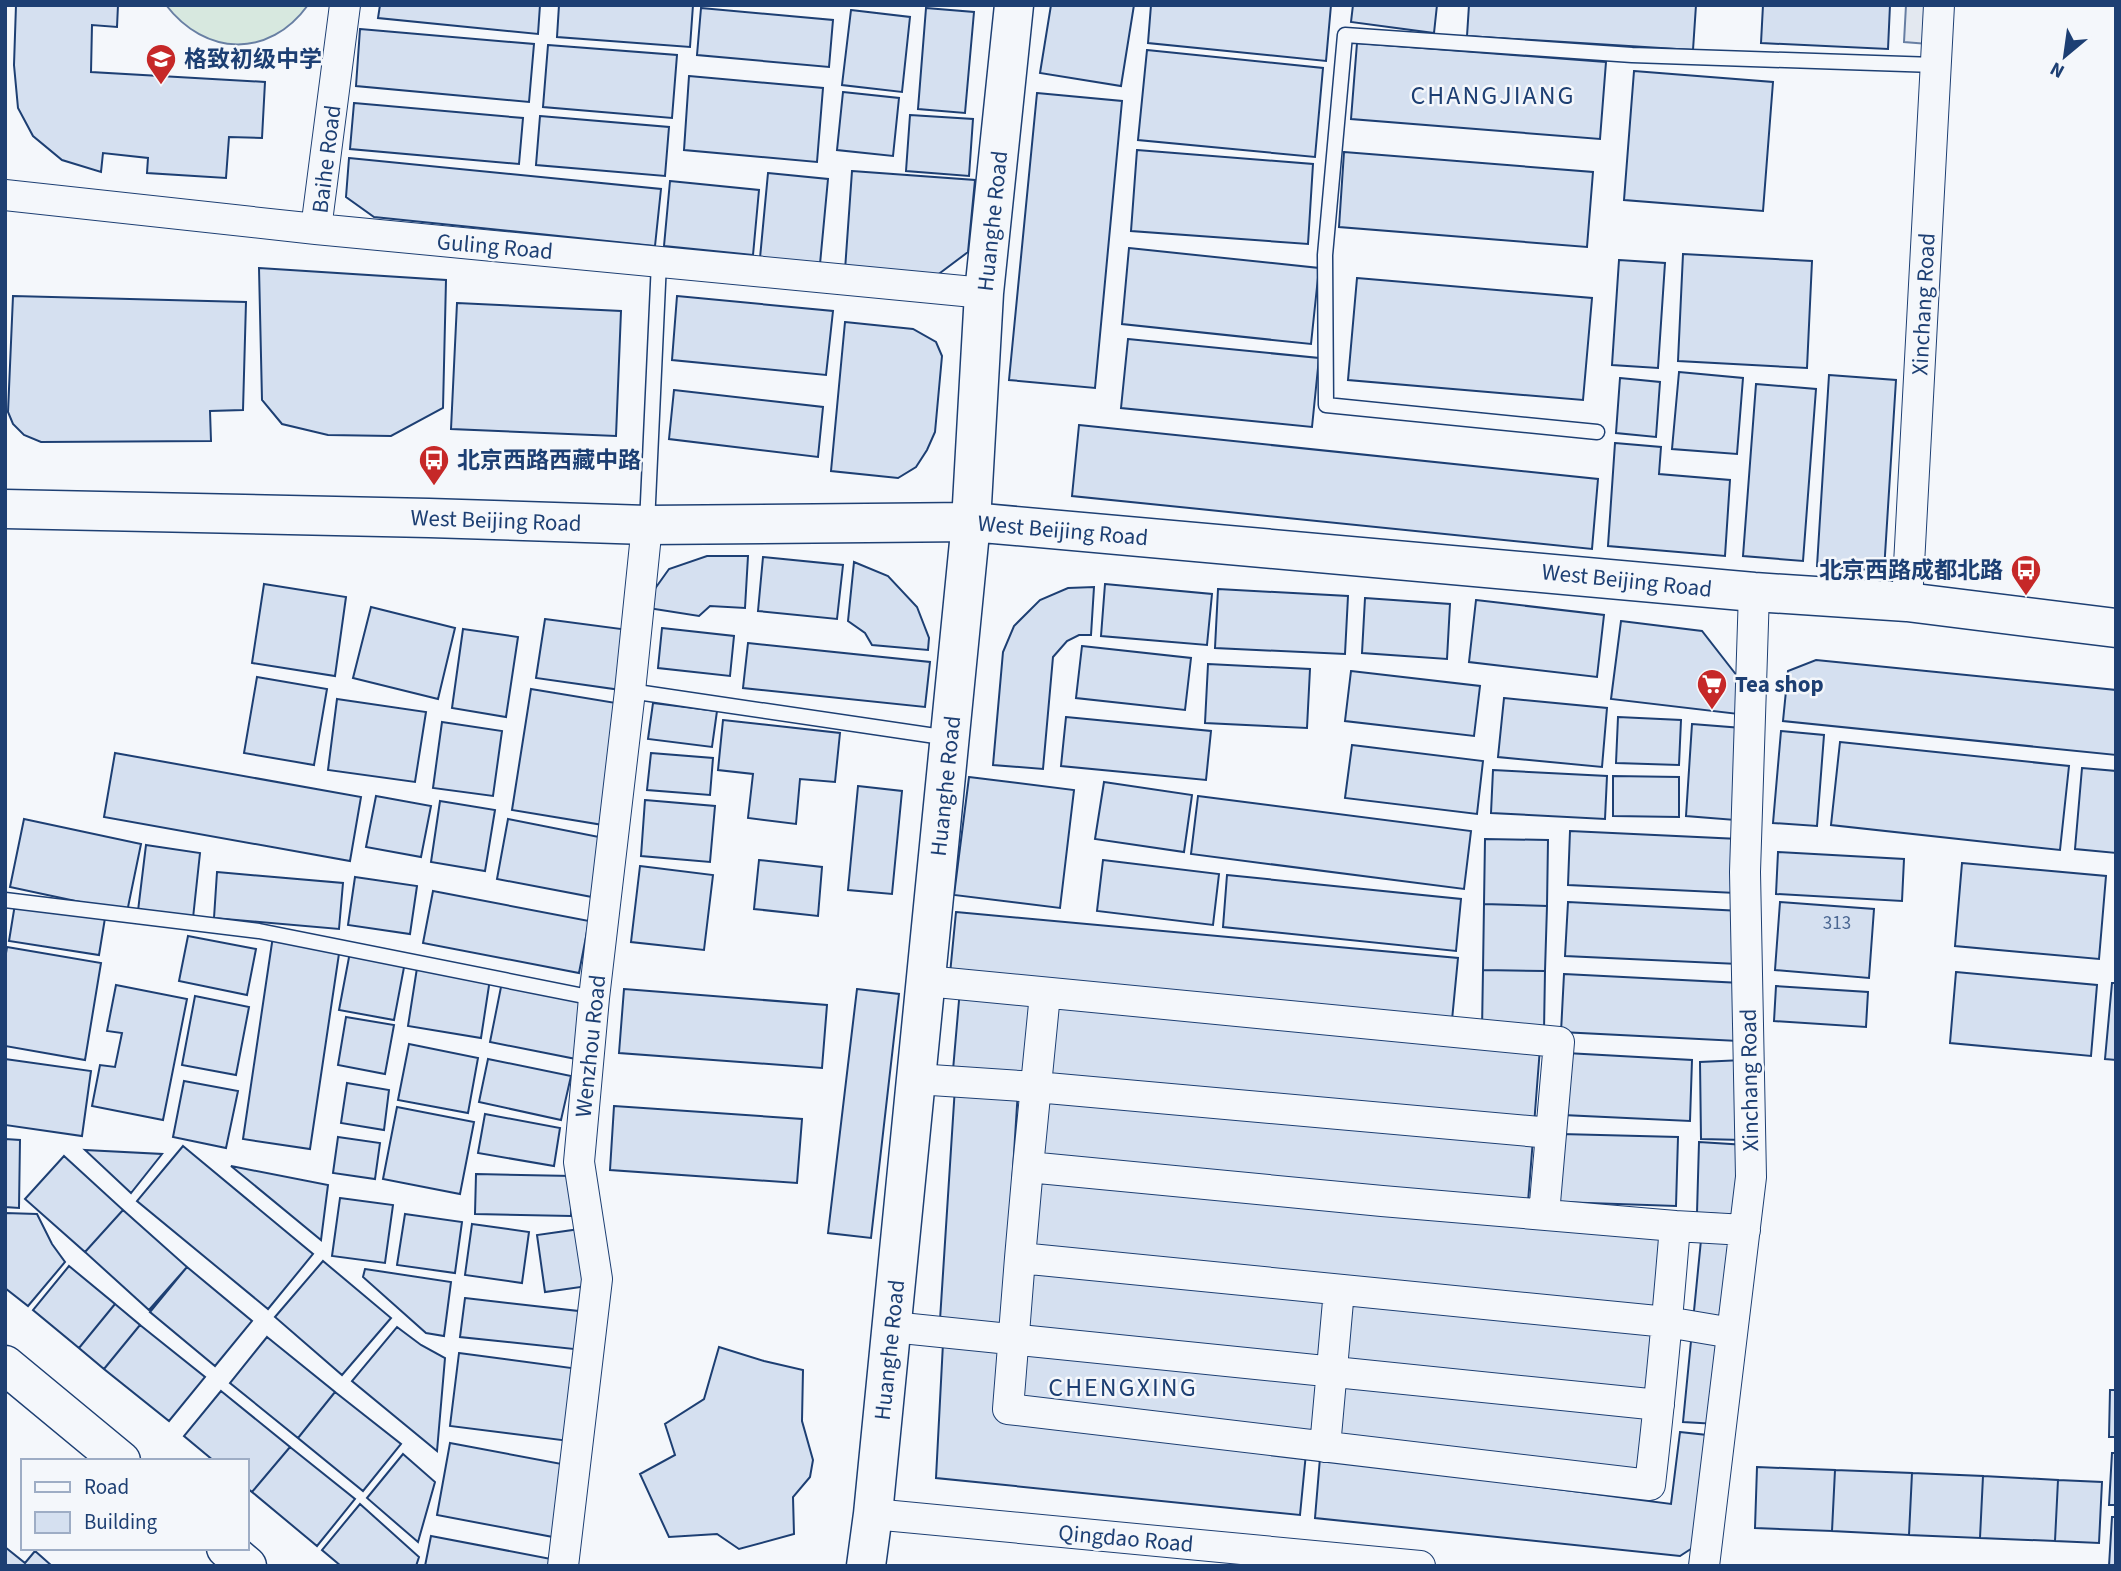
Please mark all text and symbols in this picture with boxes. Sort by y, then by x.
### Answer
north arrow [2030,21,2100,91]
school or university icon: 格致初级中学 [144,42,178,86]
place label: 格致初级中学 [184,43,322,76]
text: N [2045,55,2070,84]
district label: CHANGJIANG [1410,77,1576,114]
street label: Baihe Road [303,103,349,215]
street label: Huanghe Road [969,149,1016,293]
street label: Guling Road [436,225,554,268]
street label: Xinchang Road [1903,232,1944,376]
bus stop icon: 北京西路西藏中路 [417,443,451,487]
place label: 北京西路西藏中路 [457,444,641,477]
street label: West Beijing Road [410,501,582,540]
street label: West Beijing Road [976,507,1150,554]
bus stop icon: 北京西路成都北路 [2009,553,2043,597]
place label: 北京西路成都北路 [1819,554,2003,587]
street label: West Beijing Road [1540,555,1714,606]
supermarket icon: Tea shop [1695,667,1729,711]
place label: Tea shop [1735,668,1824,701]
street label: Huanghe Road [922,714,969,858]
house number: 313 [1823,910,1851,937]
street label: Wenzhou Road [567,973,614,1119]
street label: Xinchang Road [1732,1008,1767,1152]
street label: Huanghe Road [866,1278,913,1422]
district label: CHENGXING [1048,1369,1198,1406]
legend [21,1459,248,1550]
text: Road [84,1472,129,1502]
text: Building [84,1507,158,1537]
street label: Qingdao Road [1057,1516,1195,1561]

